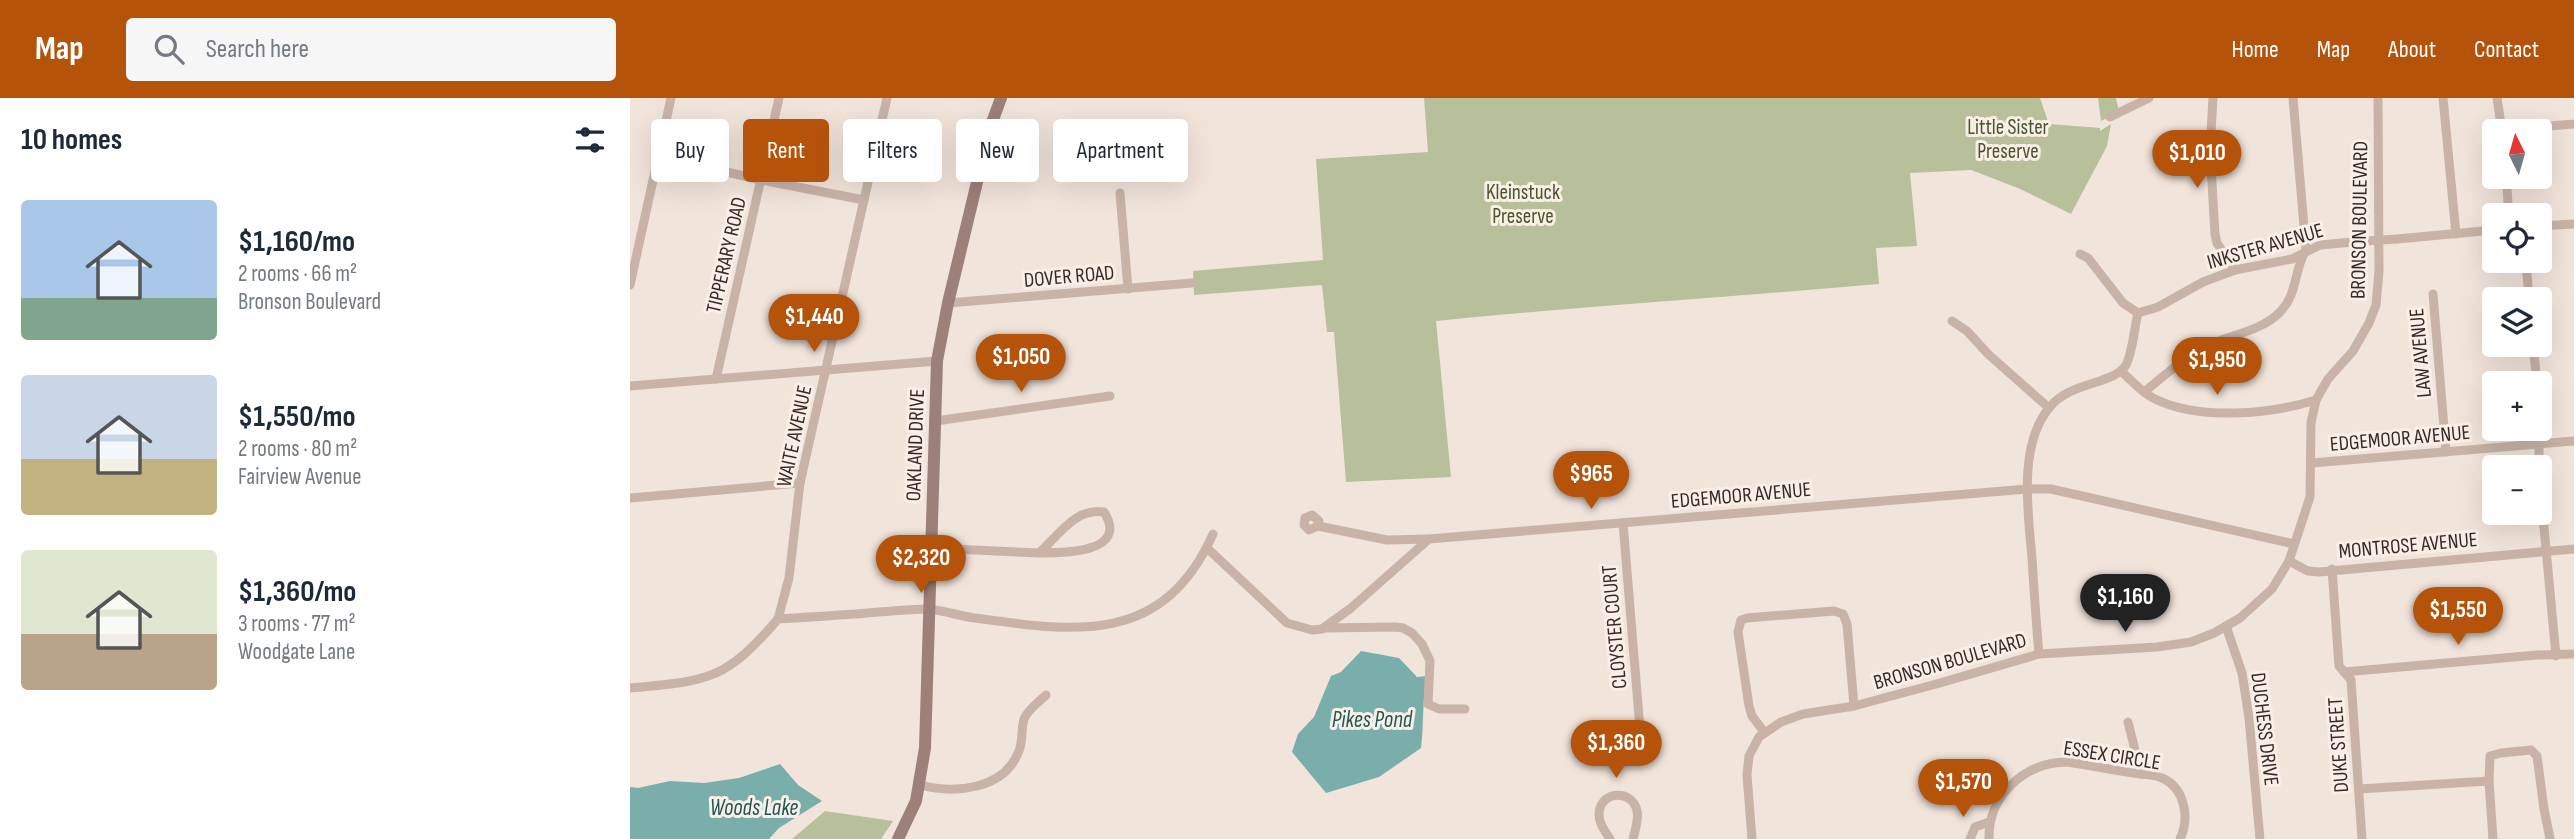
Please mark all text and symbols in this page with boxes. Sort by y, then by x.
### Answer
search box [126,18,616,81]
text: Map [35,29,84,69]
icon: search [150,30,188,68]
text: Search here [206,34,309,65]
text: Home [2231,35,2279,64]
text: Map [2317,35,2350,64]
text: About [2388,35,2436,64]
text: Contact [2474,35,2539,64]
park label: Little Sister Preserve [1967,115,2049,164]
chip: Buy [651,119,729,182]
chip: Rent [743,119,829,182]
chip: Filters [843,119,942,182]
chip: New [956,119,1039,182]
chip: Apartment [1053,119,1188,182]
north arrow [2482,119,2552,189]
map controls [2482,119,2552,525]
icon: filters [571,121,609,159]
text: 10 homes [21,122,122,158]
pin: $1,010 [2140,130,2254,190]
text: $1,010 [2168,139,2226,167]
street label: BRONSON BOULEVARD [2346,141,2373,299]
park label: Kleinstuck Preserve [1486,180,1560,229]
street label: TIPPERARY ROAD [701,195,752,316]
button: locate [2482,203,2552,273]
street label: INKSTER AVENUE [2204,218,2326,275]
text: $1,160/mo [238,224,355,260]
icon: home [77,228,161,312]
text: 2 rooms · 66 m² [238,260,357,288]
street label: DOVER ROAD [1023,260,1115,293]
button: layers [2482,287,2552,357]
text: Bronson Boulevard [238,288,381,316]
pin: $1,440 [757,294,871,354]
text: $1,440 [784,303,844,331]
street label: LAW AVENUE [2404,307,2437,399]
pin: $1,050 [964,334,1078,394]
pin: $1,950 [2160,338,2274,397]
text: $1,050 [992,343,1050,371]
text: $1,950 [2188,346,2246,374]
button: + [2482,371,2552,441]
street label: WAITE AVENUE [772,383,817,489]
street label: OAKLAND DRIVE [901,388,930,502]
text: $1,550/mo [238,399,356,435]
icon: home [77,403,161,487]
street label: EDGEMOOR AVENUE [2329,420,2471,457]
text: 2 rooms · 80 m² [238,435,357,463]
pin: $965 [1550,452,1632,511]
button: − [2482,455,2552,525]
text: $965 [1569,460,1613,488]
text: Fairview Avenue [238,463,361,491]
street label: EDGEMOOR AVENUE [1670,477,1812,514]
street label: MONTROSE AVENUE [2338,527,2478,564]
pin: $2,320 [864,536,978,595]
text: $2,320 [892,544,950,572]
street label: CLOYSTER COURT [1597,564,1632,690]
text: $1,360/mo [238,574,356,610]
pin: $1,160 [2068,574,2182,634]
icon: home [77,578,161,662]
text: $1,160 [2096,583,2154,611]
pin: $1,550 [2401,588,2515,647]
text: $1,550 [2429,596,2487,624]
text: 3 rooms · 77 m² [238,610,356,638]
street label: BRONSON BOULEVARD [1871,628,2029,695]
text: Woodgate Lane [238,638,355,666]
street label: DUCHESS DRIVE [2245,671,2284,787]
street label: DUKE STREET [2323,696,2354,793]
water label: Pikes Pond [1332,706,1413,734]
pin: $1,360 [1559,720,1673,780]
text: $1,360 [1587,729,1645,757]
street label: ESSEX CIRCLE [2062,736,2162,775]
pin: $1,570 [1906,760,2020,819]
text: $1,570 [1934,768,1992,796]
water label: Woods Lake [710,794,798,822]

